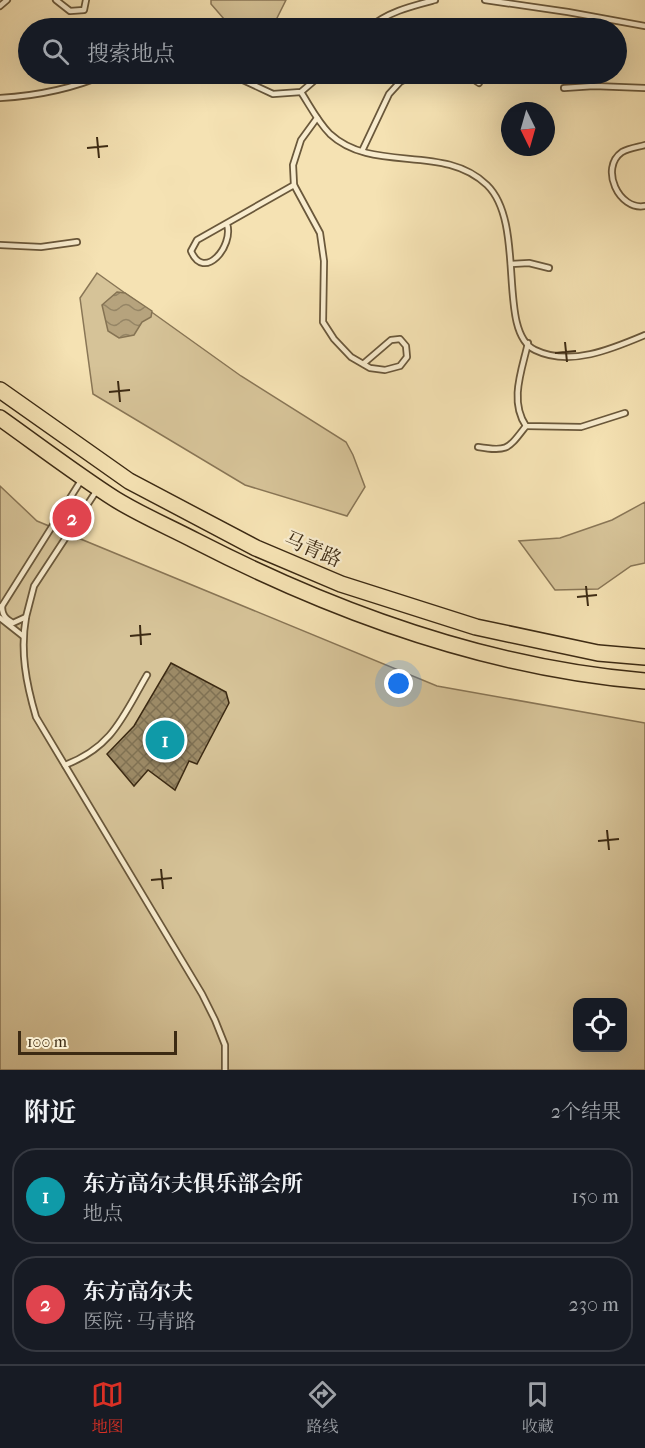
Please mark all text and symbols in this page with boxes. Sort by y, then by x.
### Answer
search box [18,18,627,84]
icon: search [39,35,72,68]
text: 搜索地点 [87,41,175,67]
north arrow [501,102,555,156]
pin: 2 [52,496,92,540]
street label: 马青路 [281,527,345,572]
your location [384,669,413,698]
pin: 1 [146,718,184,762]
map controls [573,998,627,1052]
button: locate [573,998,627,1052]
scale bar [18,1028,177,1056]
text: 100 m [27,1032,67,1051]
text: 附近 [24,1097,76,1128]
text: 2个结果 [551,1100,621,1123]
text: 东方高尔夫俱乐部会所 [83,1171,303,1197]
text: 1 [42,1185,49,1208]
text: 150 m [571,1185,619,1208]
text: 地点 [83,1202,123,1225]
text: 东方高尔夫 [83,1279,193,1305]
text: 2 [40,1293,51,1316]
text: 230 m [569,1293,619,1316]
text: 医院 · 马青路 [83,1310,196,1333]
tab: 地图 [91,1378,124,1437]
tab: 路线 [306,1378,339,1437]
tab: 收藏 [521,1378,554,1437]

